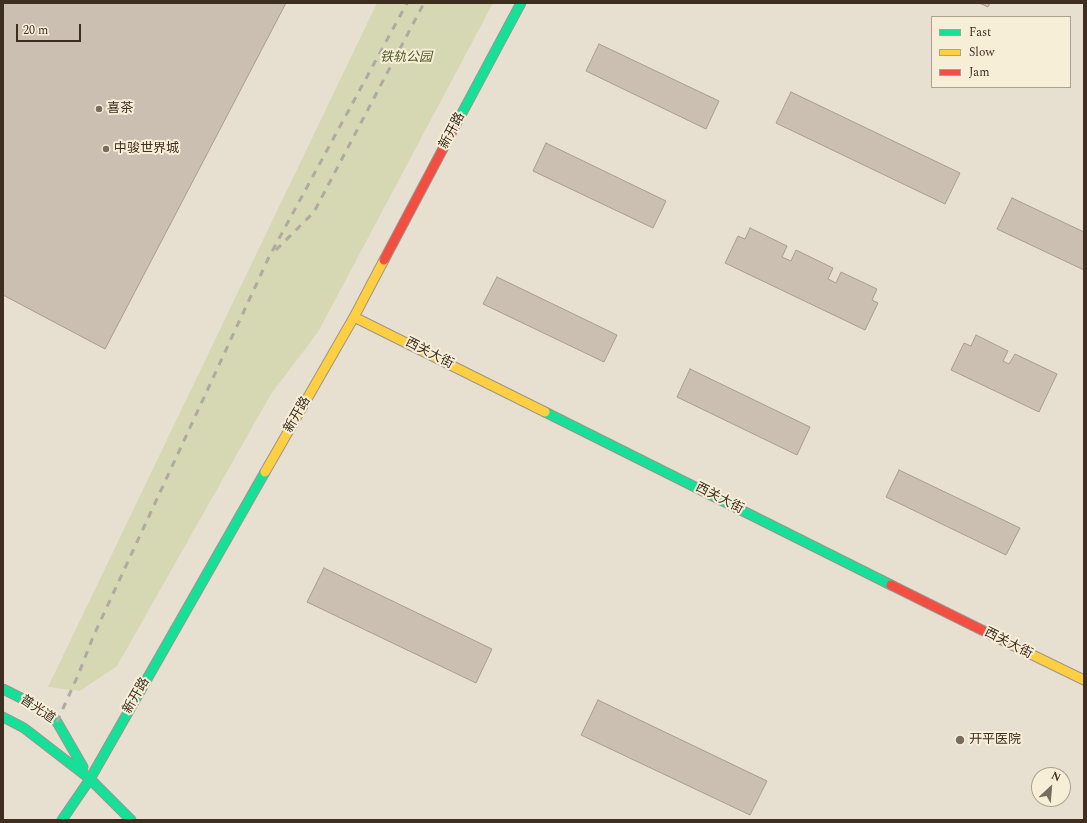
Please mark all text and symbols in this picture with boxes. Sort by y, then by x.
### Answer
scale bar [18,16,83,42]
legend [931,16,1071,88]
text: 20 m [23,21,48,40]
text: Fast [969,23,991,42]
text: Slow [969,43,994,62]
park label: 铁轨公园 [380,50,432,66]
text: Jam [969,63,990,82]
place label: 喜茶 [107,101,133,117]
marker: 喜茶 [94,104,104,114]
street label: 新开路 [437,110,469,152]
place label: 中骏世界城 [114,141,179,157]
marker: 中骏世界城 [101,144,111,154]
street label: 西关大街 [402,335,456,373]
street label: 新开路 [281,394,315,436]
street label: 西关大街 [692,480,746,518]
street label: 西关大街 [981,625,1035,663]
street label: 新开路 [120,675,154,717]
street label: 普光道 [16,693,58,727]
place label: 开平医院 [969,732,1021,748]
marker: 开平医院 [954,734,966,746]
north arrow [1031,767,1071,807]
text: N [1048,767,1064,786]

